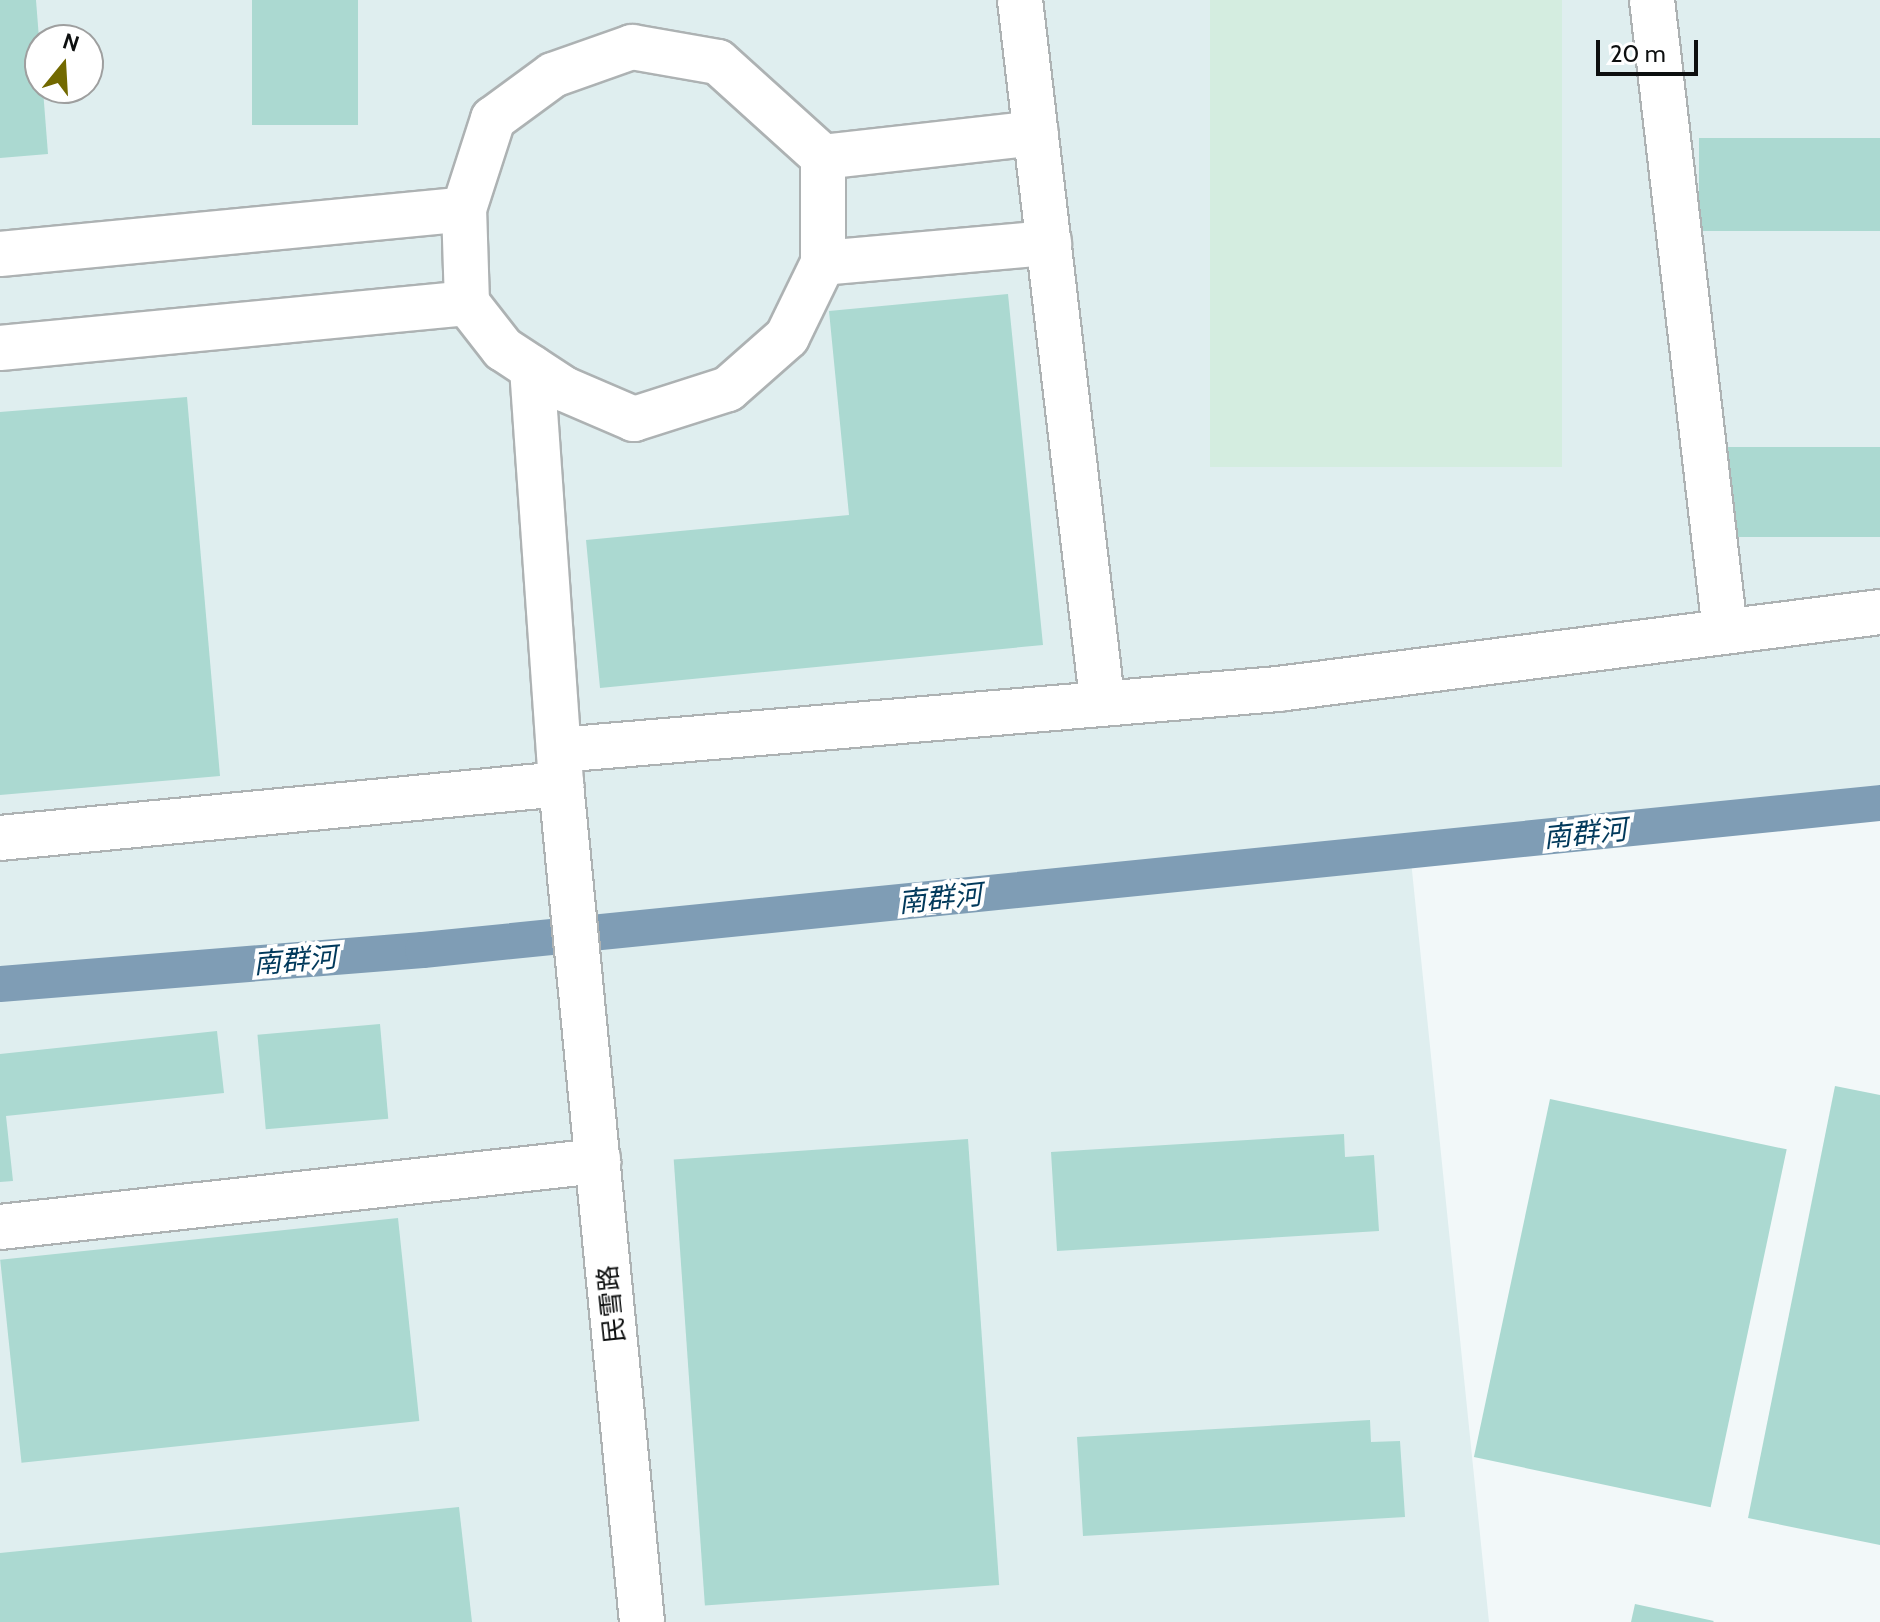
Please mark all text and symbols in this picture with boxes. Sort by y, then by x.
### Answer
north arrow [24,24,104,104]
scale bar [1600,24,1702,74]
text: N [59,27,83,58]
text: 20 m [1610,39,1666,68]
water label: 南群河 [1541,812,1629,854]
water label: 南群河 [896,877,984,919]
water label: 南群河 [252,940,338,980]
street label: 民雪路 [592,1264,632,1344]

